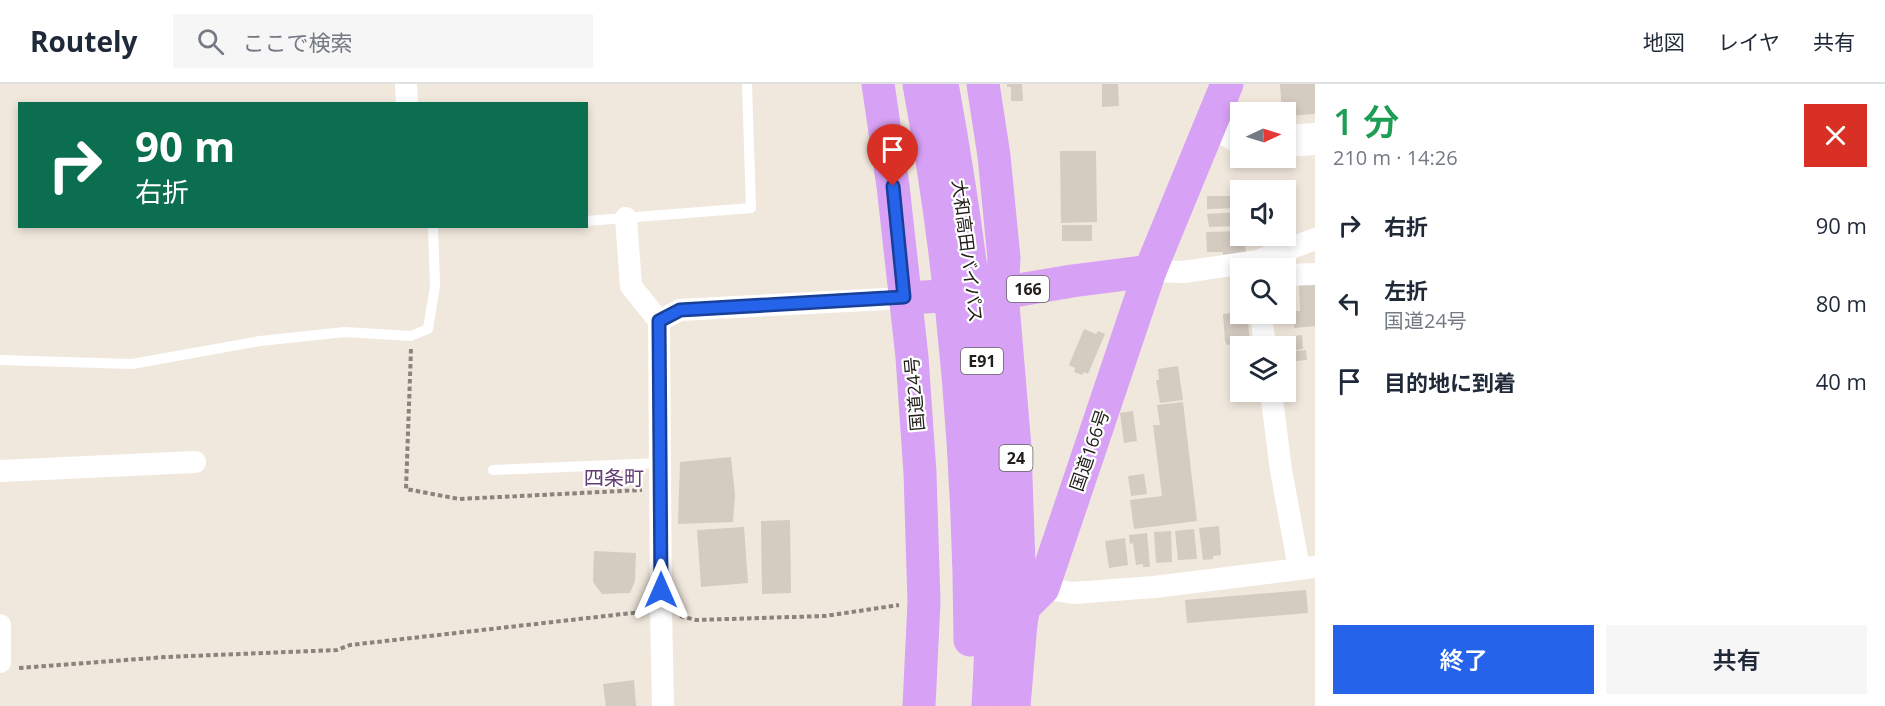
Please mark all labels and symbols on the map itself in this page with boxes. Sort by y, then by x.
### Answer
north arrow [1230,102,1296,168]
pin [867,124,918,186]
street label: 大和高田バイパス [947,178,989,324]
road number: 166 [1007,276,1049,302]
road number: E91 [961,348,1003,374]
street label: 国道24号 [899,356,929,432]
street label: 国道166号 [1064,406,1114,494]
road number: 24 [1000,445,1032,471]
district label: 四条町 [584,464,644,491]
position arrow [629,558,693,622]

